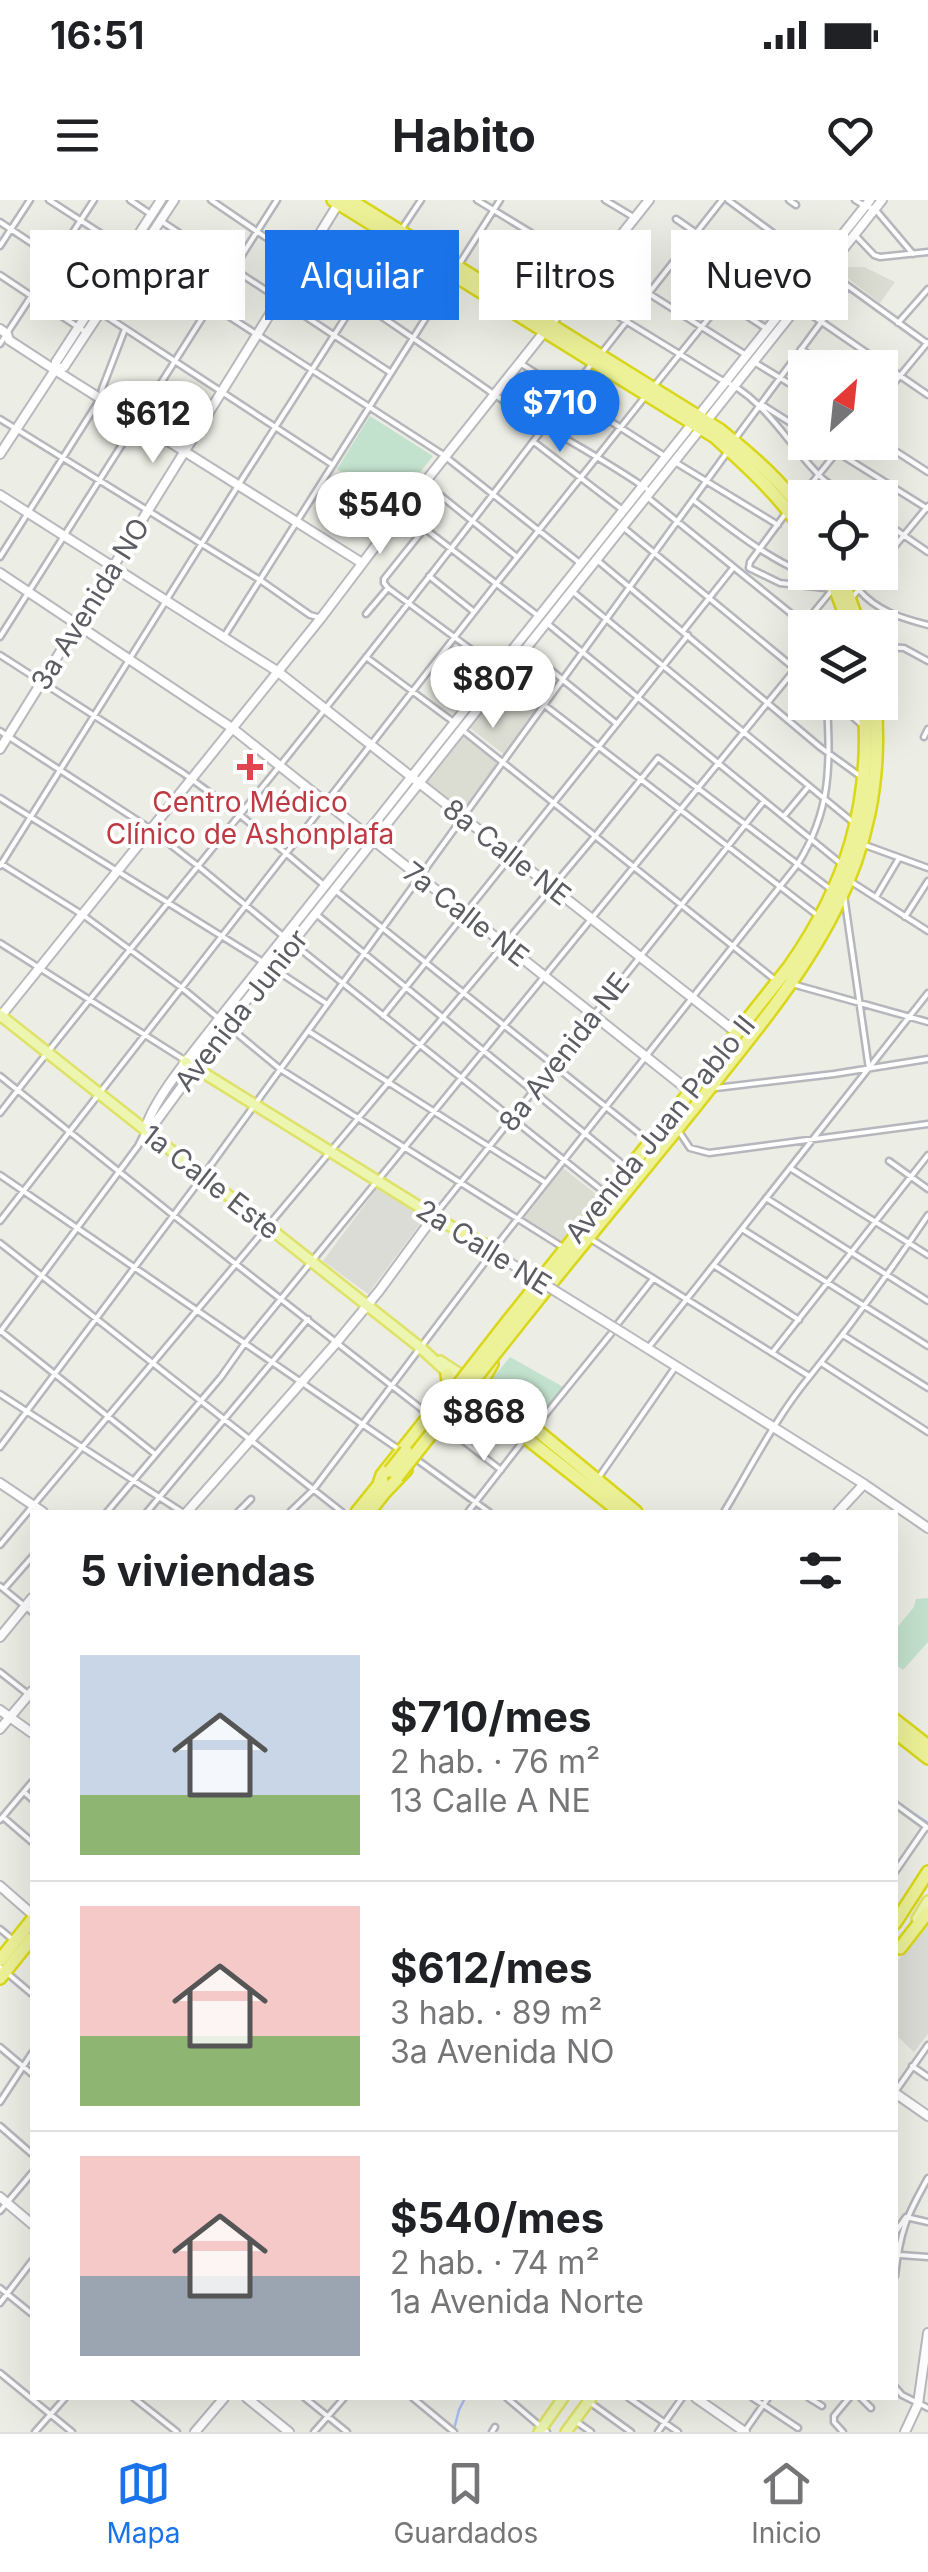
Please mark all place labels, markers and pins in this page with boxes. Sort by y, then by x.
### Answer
pin: $710 [501,370,619,455]
pin: $612 [94,381,212,466]
pin: $540 [321,472,439,557]
pin: $807 [434,646,552,731]
marker: Centro Médico Clínico de Ashonplafa [237,754,263,780]
place label: Centro Médico Clínico de Ashonplafa [106,785,394,851]
pin: $868 [425,1379,543,1464]

